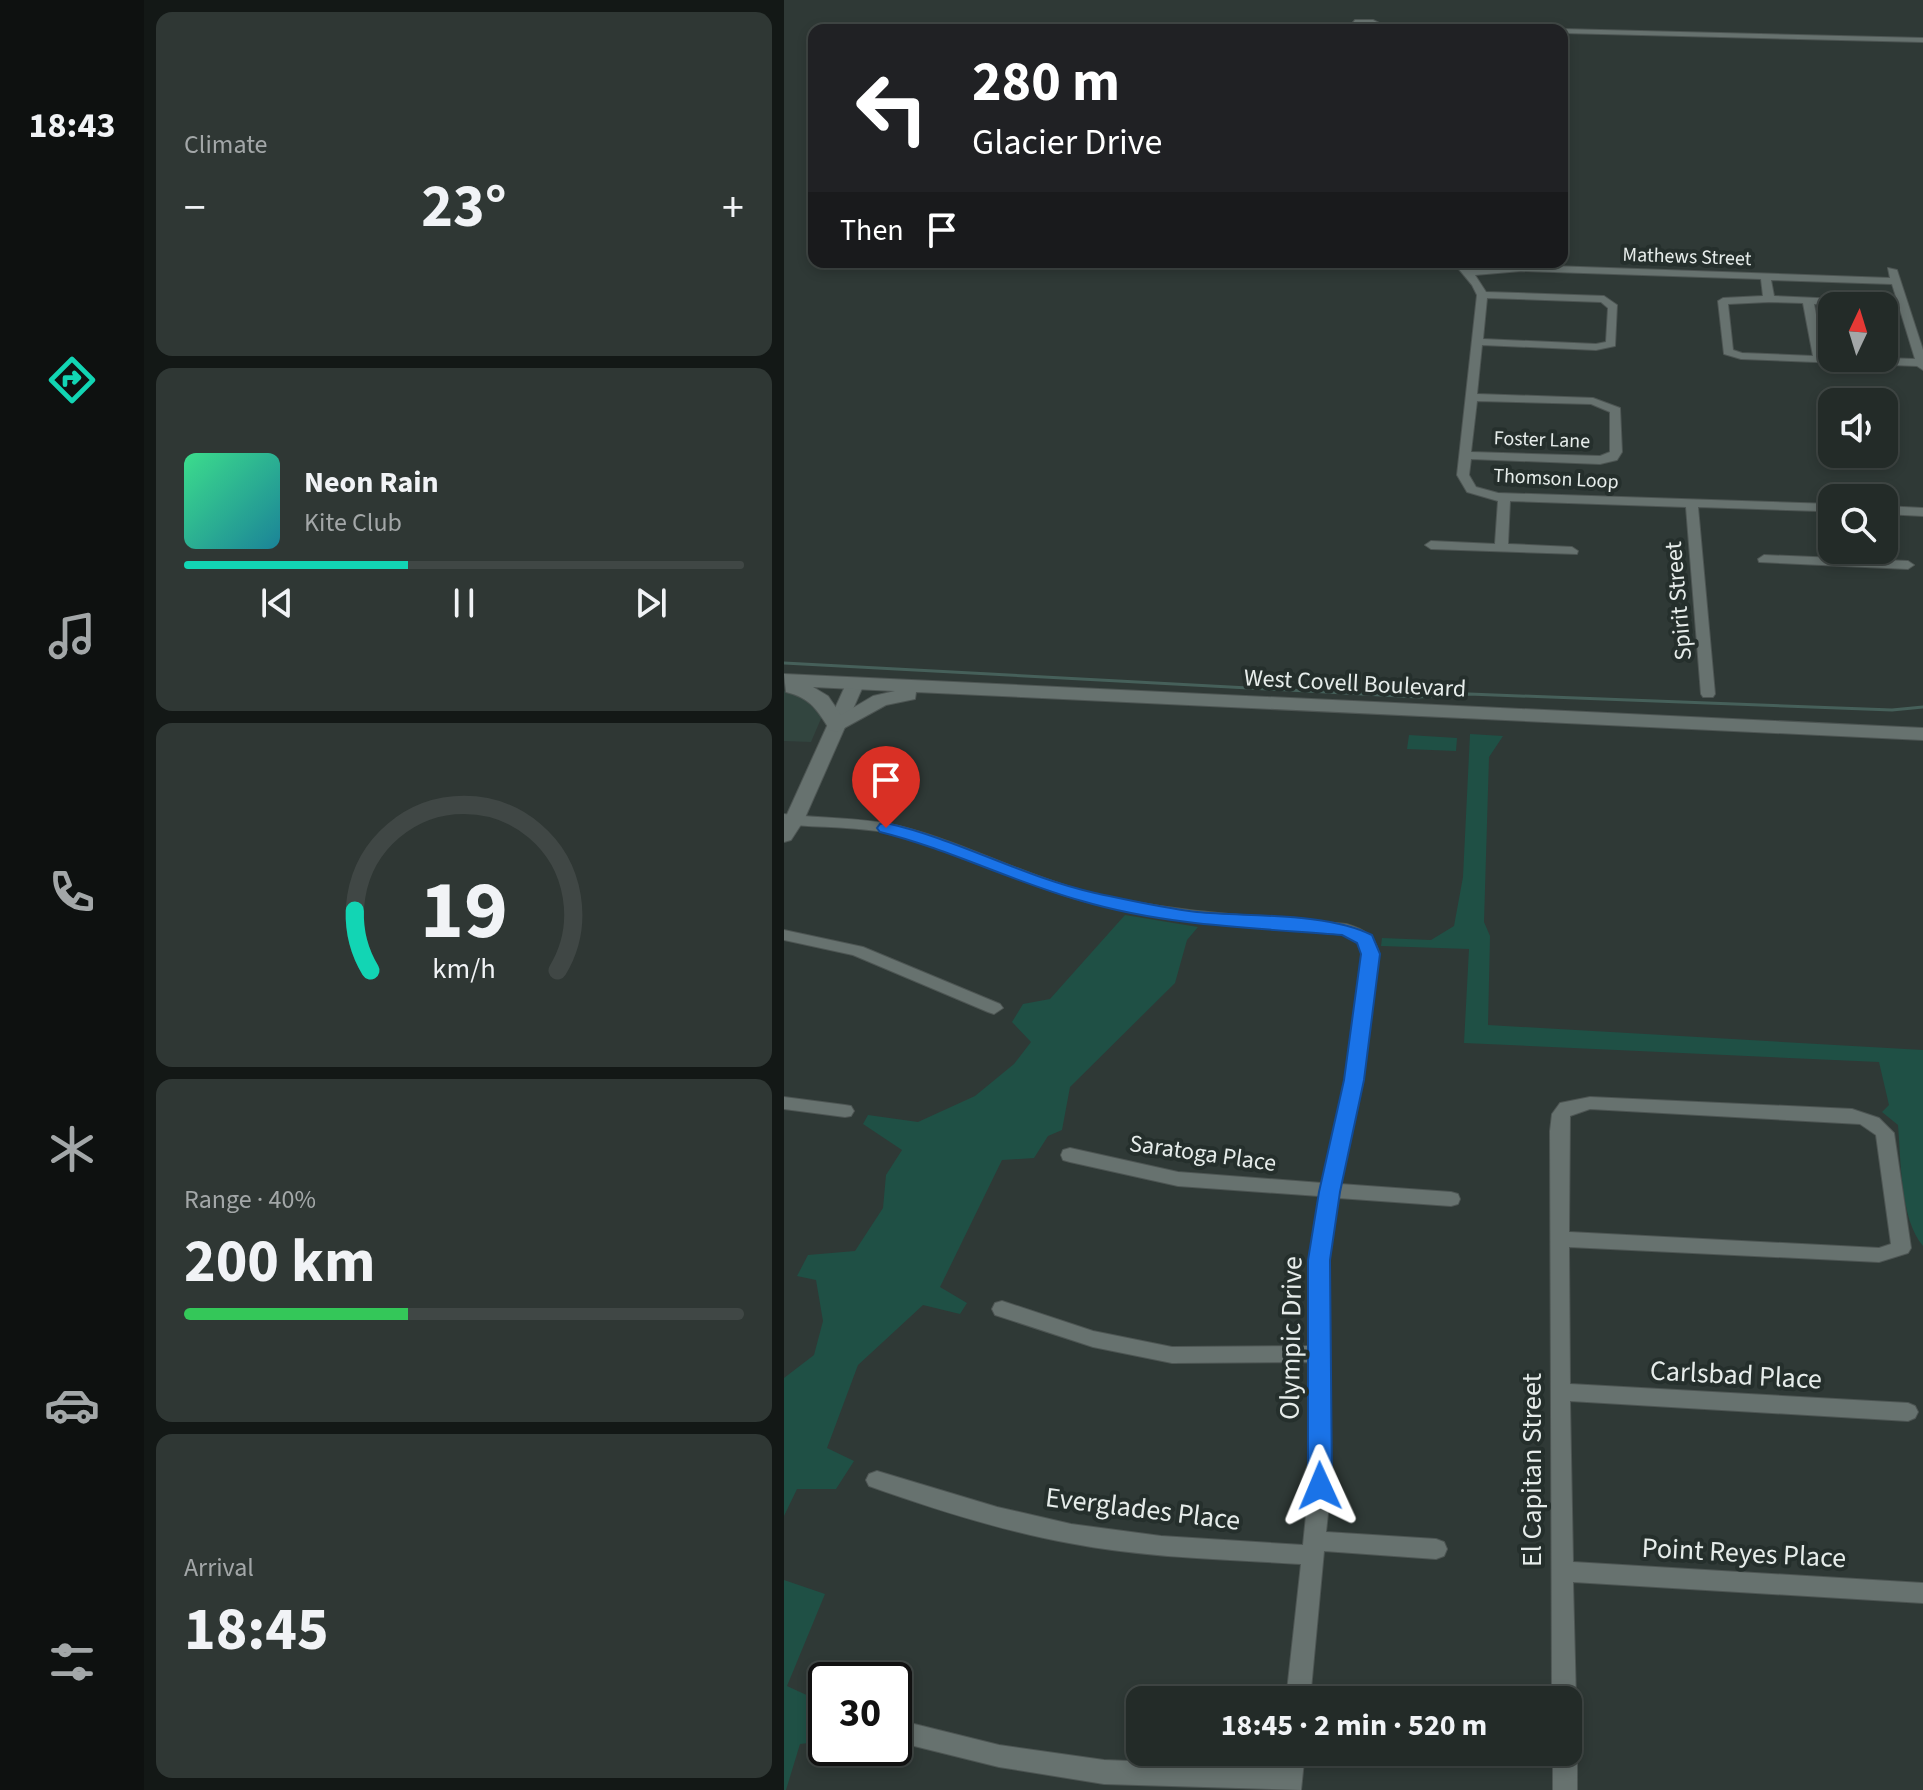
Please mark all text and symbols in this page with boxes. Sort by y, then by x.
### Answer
text: 280 m [972,43,1120,122]
icon: left [840,56,944,160]
text: 18:43 [29,100,115,151]
text: Glacier Drive [972,117,1162,168]
text: Climate [184,126,268,163]
text: 23° [421,165,507,250]
text: − [184,177,206,240]
text: + [722,177,744,240]
icon: arrive [920,208,964,252]
text: Then [840,209,904,252]
street label: Mathews Street [1622,241,1752,273]
north arrow [1818,292,1898,372]
map controls [1818,292,1898,564]
icon: directions [44,352,100,408]
button: sound [1818,388,1898,468]
street label: Foster Lane [1493,424,1591,456]
text: Neon Rain [304,461,439,504]
street label: Thomson Loop [1493,462,1619,496]
button: search [1818,484,1898,564]
text: Kite Club [304,504,402,541]
street label: Spirit Street [1656,540,1701,662]
icon: previous [255,581,299,625]
icon: pause [442,581,486,625]
icon: next [629,581,673,625]
icon: music [44,608,100,664]
street label: West Covell Boulevard [1243,660,1467,707]
pin [852,746,920,828]
icon: arrive [864,758,908,802]
text: 19 [420,852,508,970]
icon: phone [44,864,100,920]
text: km/h [432,949,496,989]
icon: climate [44,1121,100,1177]
street label: Saratoga Place [1127,1126,1279,1181]
text: Range · 40% [184,1181,316,1218]
text: 200 km [184,1220,375,1305]
street label: Olympic Drive [1270,1256,1312,1420]
street label: Carlsbad Place [1649,1351,1823,1399]
street label: El Capitan Street [1512,1372,1552,1567]
icon: car [44,1377,100,1433]
position arrow [1278,1444,1362,1528]
street label: Everglades Place [1043,1477,1243,1541]
street label: Point Reyes Place [1641,1528,1847,1578]
text: Arrival [184,1549,254,1586]
text: 18:45 [184,1588,329,1673]
icon: filters [44,1634,100,1690]
speed limit sign: 30 [808,1662,912,1766]
text: 18:45 · 2 min · 520 m [1221,1704,1487,1747]

